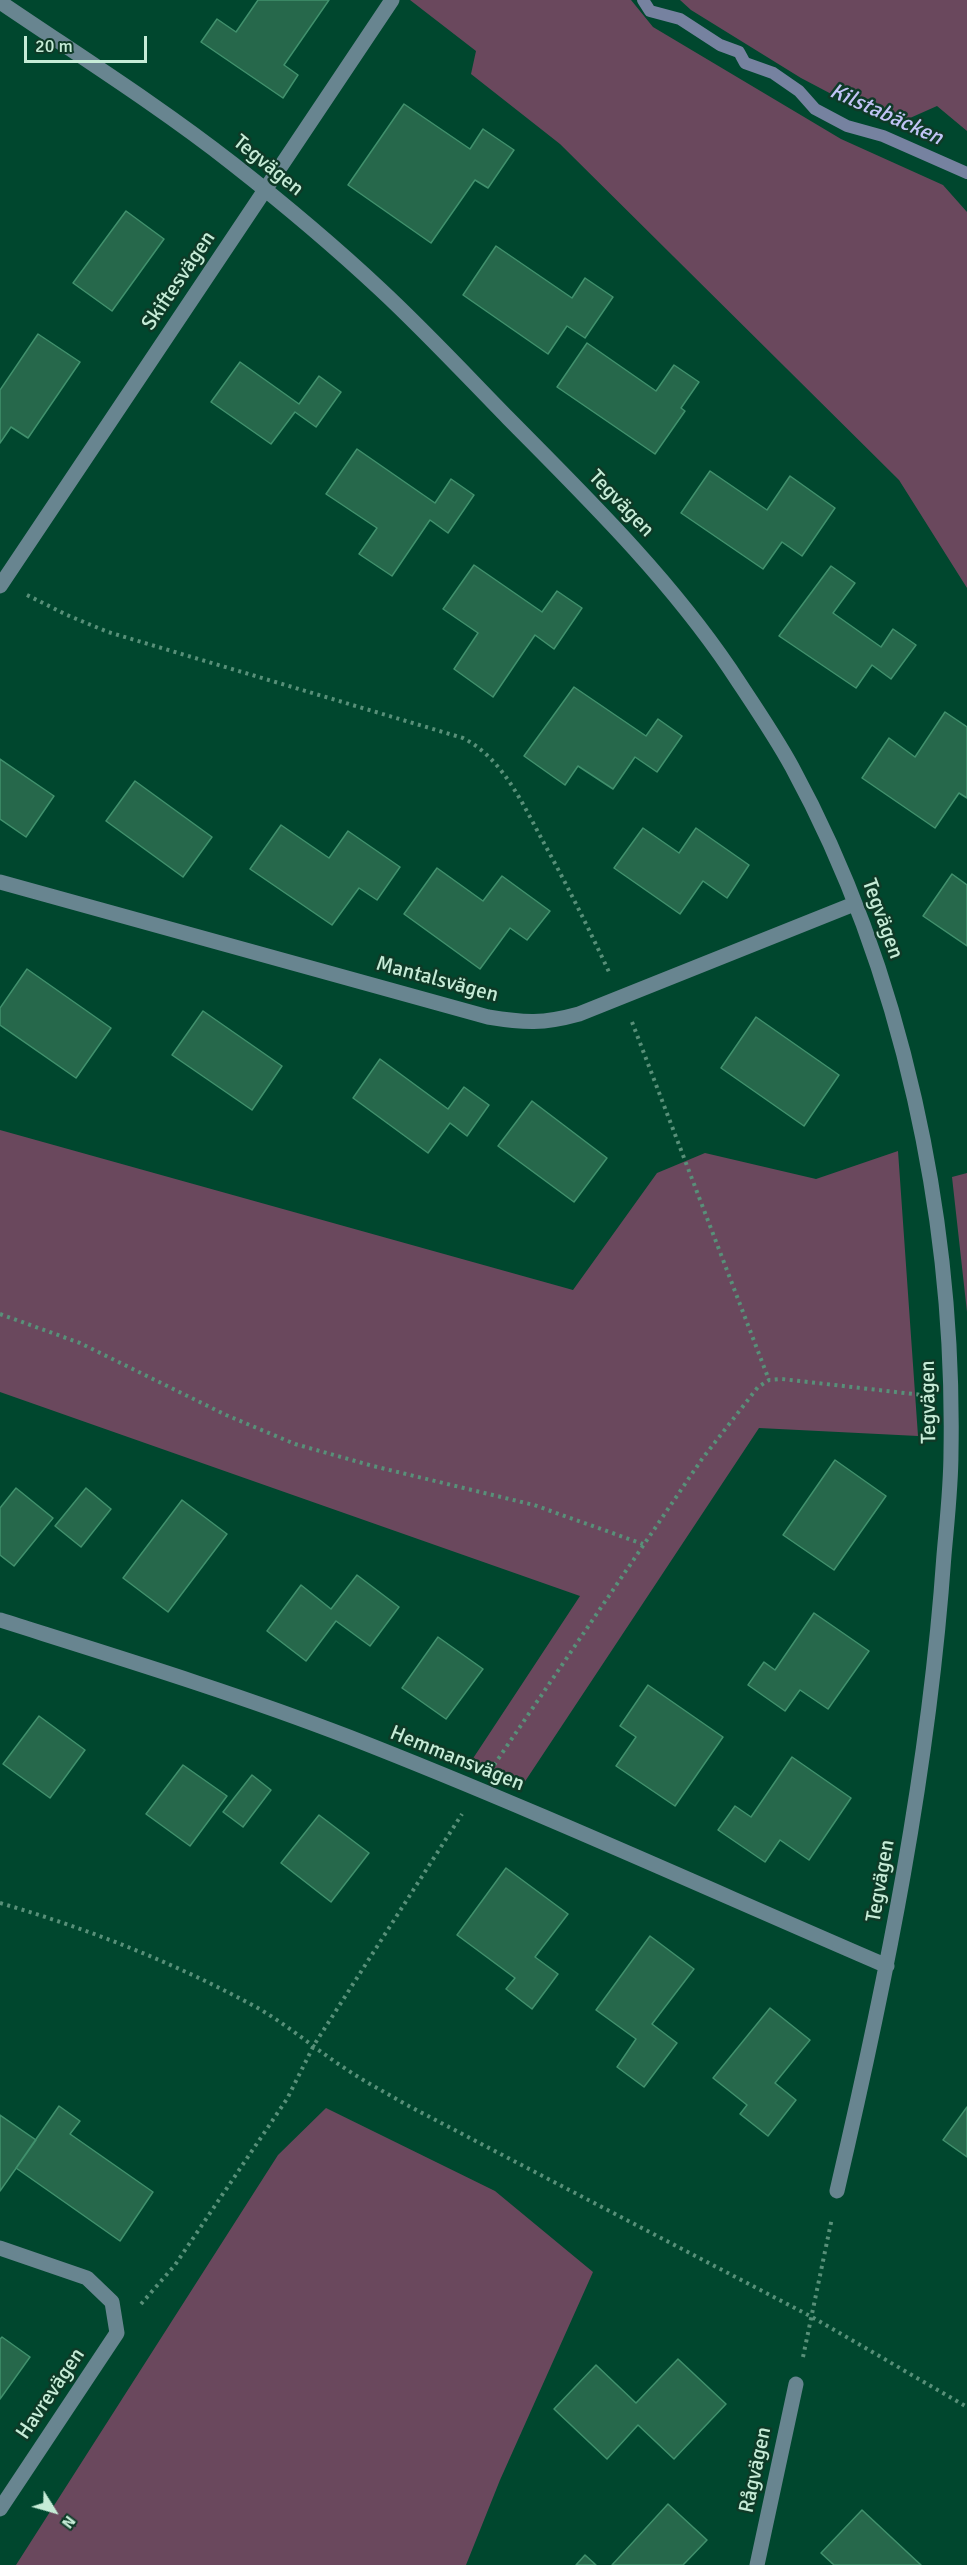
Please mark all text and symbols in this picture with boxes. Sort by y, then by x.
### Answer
scale bar [27,24,150,62]
text: 20 m [35,35,73,57]
water label: Kilstabäcken [826,78,946,152]
street label: Tegvägen [228,130,308,202]
street label: Skiftesvägen [137,227,221,335]
street label: Tegvägen [583,465,659,543]
street label: Tegvägen [856,876,908,962]
street label: Mantalsvägen [373,952,501,1008]
street label: Tegvägen [916,1360,942,1444]
street label: Hemmansvägen [386,1721,528,1797]
street label: Tegvägen [861,1838,901,1924]
street label: Havrevägen [11,2344,91,2444]
street label: Rågvägen [735,2425,777,2515]
north arrow [24,2481,84,2541]
text: N [57,2511,80,2532]

